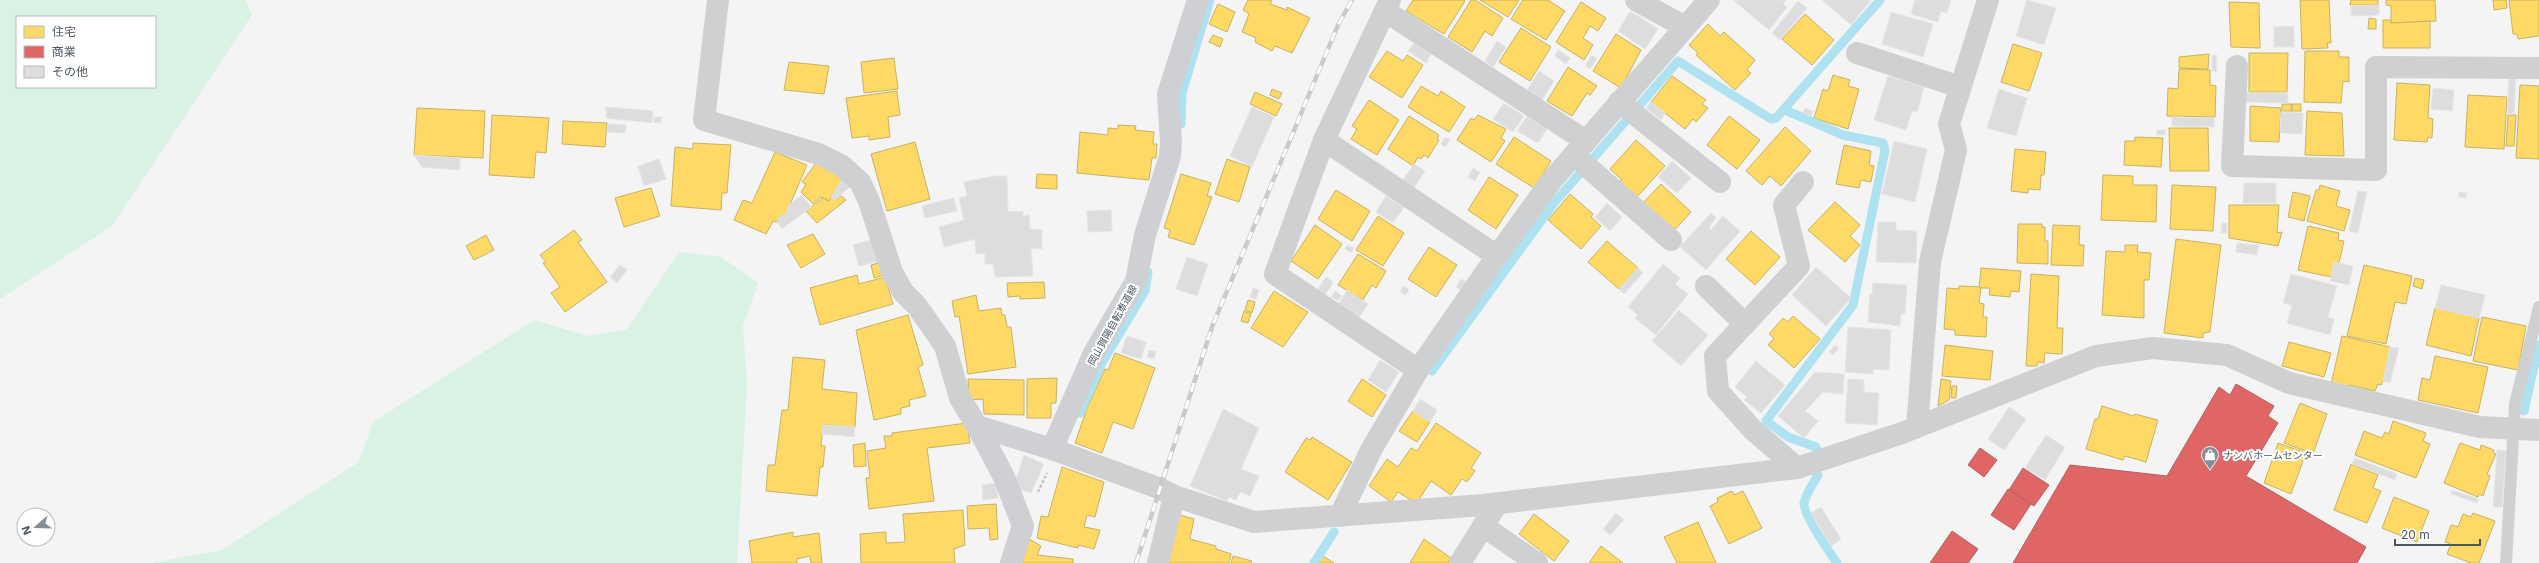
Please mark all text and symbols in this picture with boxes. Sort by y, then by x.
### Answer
legend [16,16,156,88]
text: 住宅 [52,24,76,39]
text: 商業 [52,44,76,59]
text: その他 [52,64,88,79]
street label: 岡山賀陽自転車道線 [1085,283,1139,367]
shop icon: ナンバホームセンター [2200,445,2220,470]
place label: ナンバホームセンター [2223,449,2323,461]
north arrow [16,507,56,547]
scale bar [2395,521,2480,547]
text: N [19,524,35,537]
text: 20 m [2401,527,2430,542]

